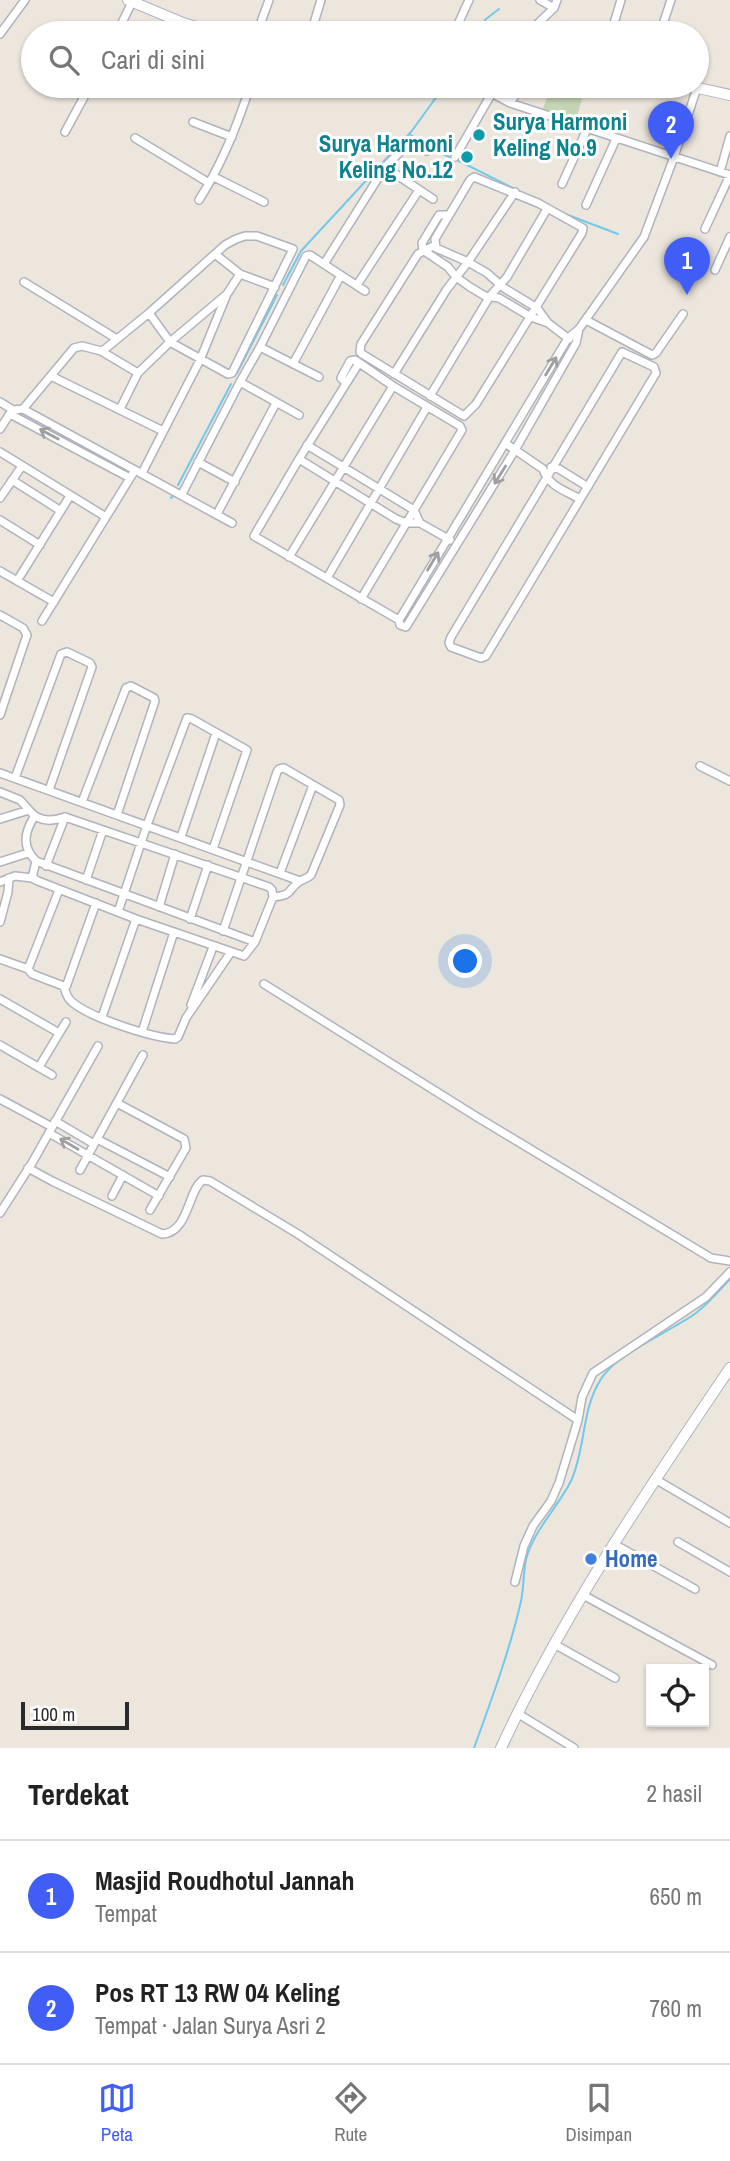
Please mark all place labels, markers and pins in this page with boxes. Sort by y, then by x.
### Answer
pin: 2 [648,101,694,159]
place label: Surya Harmoni Keling No.9 [493,106,627,163]
marker: Surya Harmoni Keling No.9 [471,127,487,143]
place label: Surya Harmoni Keling No.12 [319,128,453,185]
marker: Surya Harmoni Keling No.12 [459,149,475,165]
pin: 1 [664,237,710,295]
place label: Home [605,1543,657,1574]
marker: Home [583,1551,599,1567]

